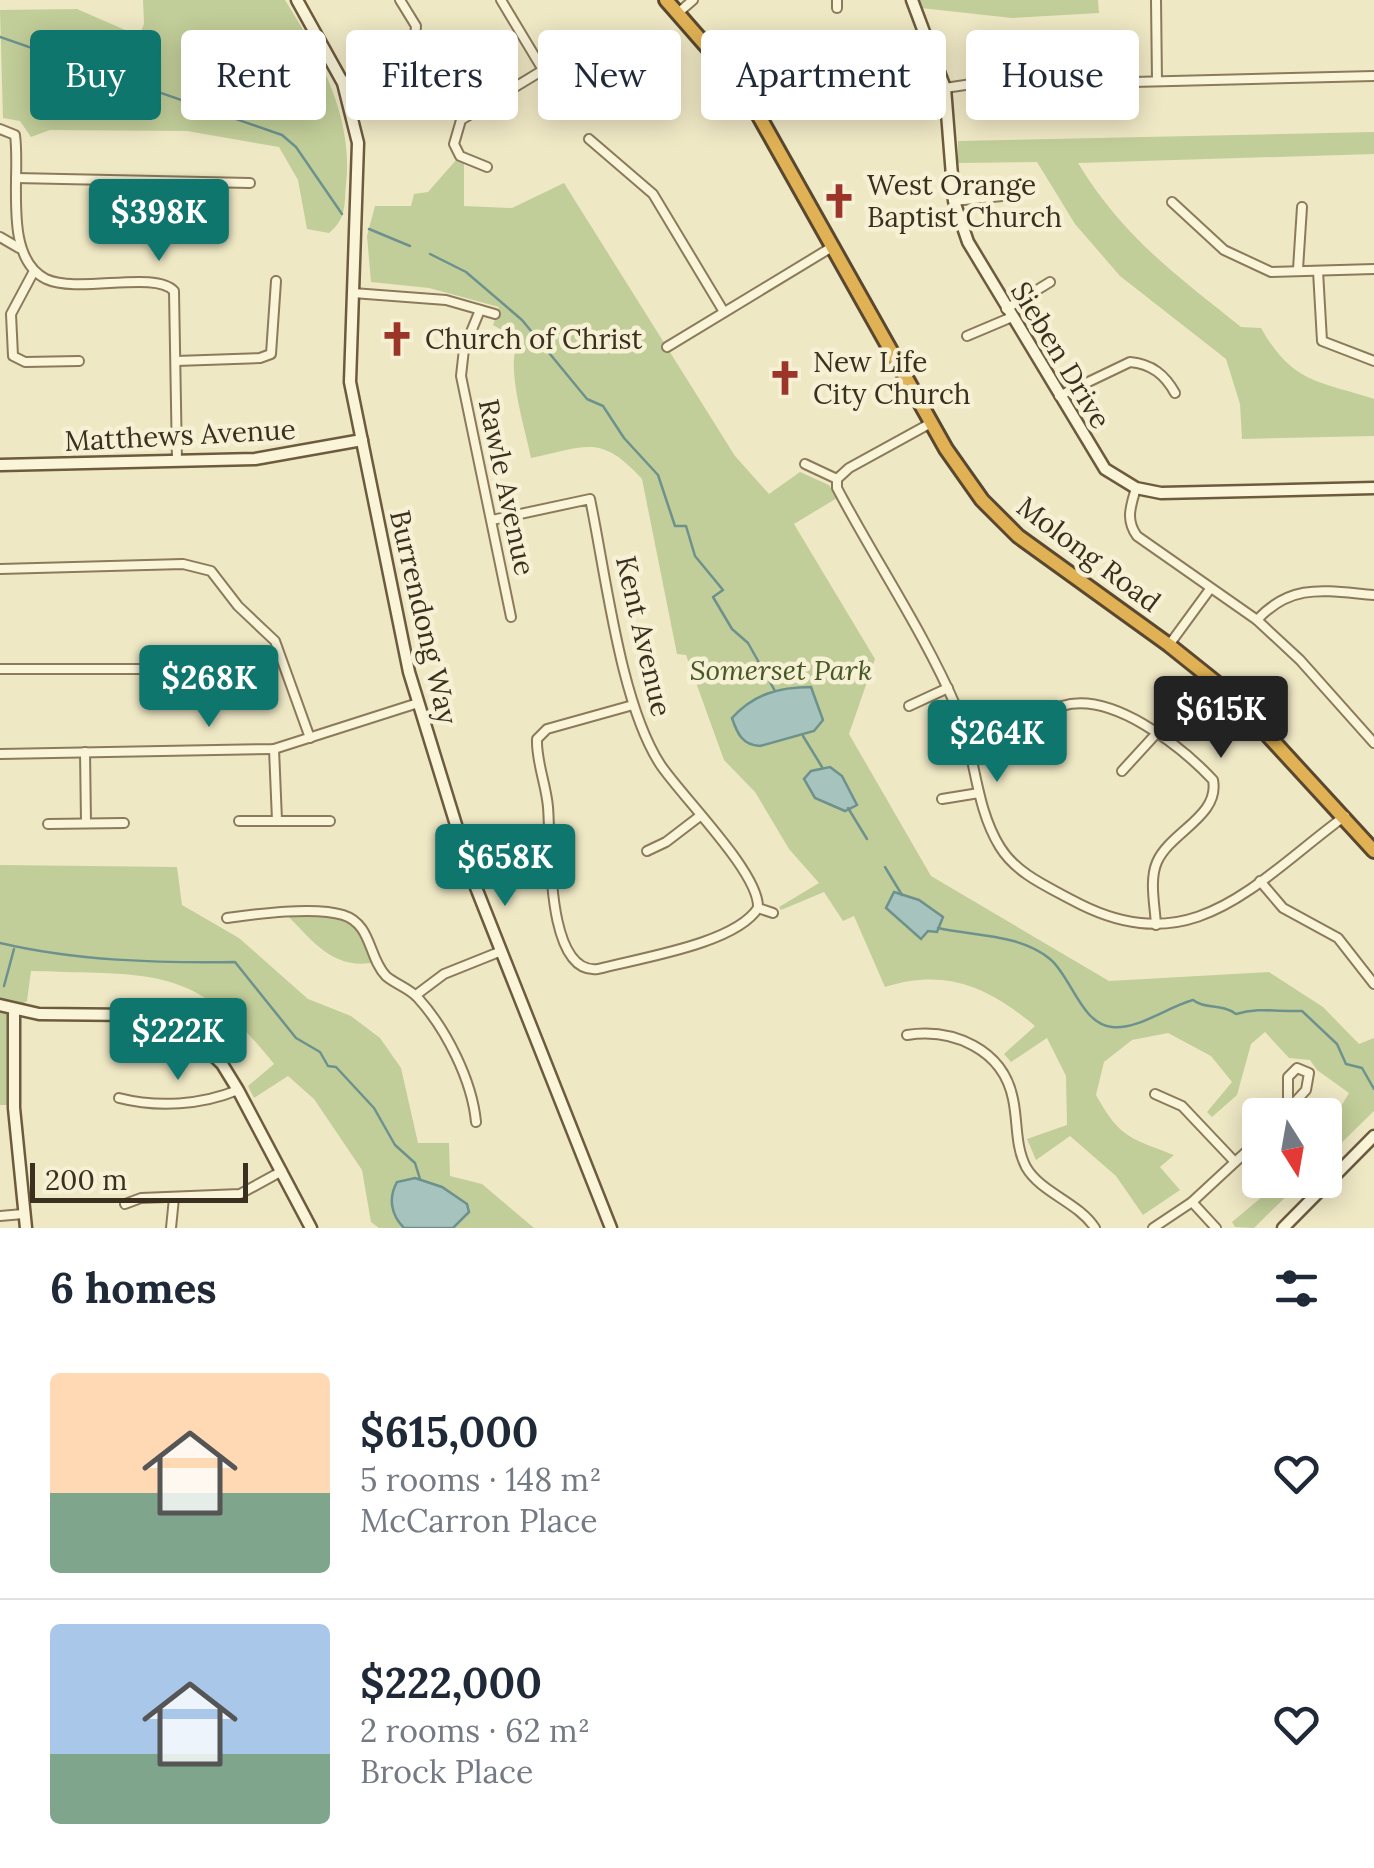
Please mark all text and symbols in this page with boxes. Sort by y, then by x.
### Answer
chip: Buy [30,30,161,120]
chip: Rent [181,30,326,120]
chip: Filters [346,30,518,120]
chip: New [538,30,681,120]
chip: Apartment [701,30,946,120]
chip: House [966,30,1139,120]
place label: West Orange Baptist Church [867,167,1062,235]
pin: $398K [89,179,229,264]
church icon: West Orange Baptist Church [820,182,858,220]
text: $398K [111,191,207,232]
street label: Sieben Drive [1003,275,1119,435]
church icon: Church of Christ [378,320,416,358]
place label: Church of Christ [425,321,642,357]
place label: New Life City Church [813,344,971,412]
church icon: New Life City Church [766,359,804,397]
street label: Rawle Avenue [471,396,543,578]
street label: Matthews Avenue [63,411,297,459]
street label: Molong Road [1010,488,1168,620]
street label: Burrendong Way [382,506,466,728]
street label: Kent Avenue [608,552,680,720]
pin: $268K [139,645,279,730]
park label: Somerset Park [690,652,872,688]
text: $268K [161,657,257,698]
pin: $615K [1151,676,1291,761]
text: $615K [1176,688,1266,729]
pin: $264K [927,700,1067,785]
text: $264K [950,712,1044,753]
pin: $658K [435,824,575,909]
text: $658K [457,836,553,877]
pin: $222K [108,998,248,1083]
text: $222K [132,1010,224,1051]
north arrow [1242,1098,1342,1198]
map controls [1242,1098,1342,1198]
scale bar [30,1158,248,1202]
text: 200 m [45,1162,127,1198]
text: 6 homes [50,1261,217,1315]
icon: filters [1269,1261,1324,1316]
text: $615,000 [360,1405,539,1459]
icon: home [130,1413,250,1533]
icon: heart [1269,1446,1324,1501]
text: 5 rooms · 148 m² [360,1459,602,1500]
text: McCarron Place [360,1500,598,1541]
text: $222,000 [360,1656,542,1710]
icon: home [130,1664,250,1784]
icon: heart [1269,1697,1324,1752]
text: 2 rooms · 62 m² [360,1710,590,1751]
text: Brock Place [360,1751,533,1792]

